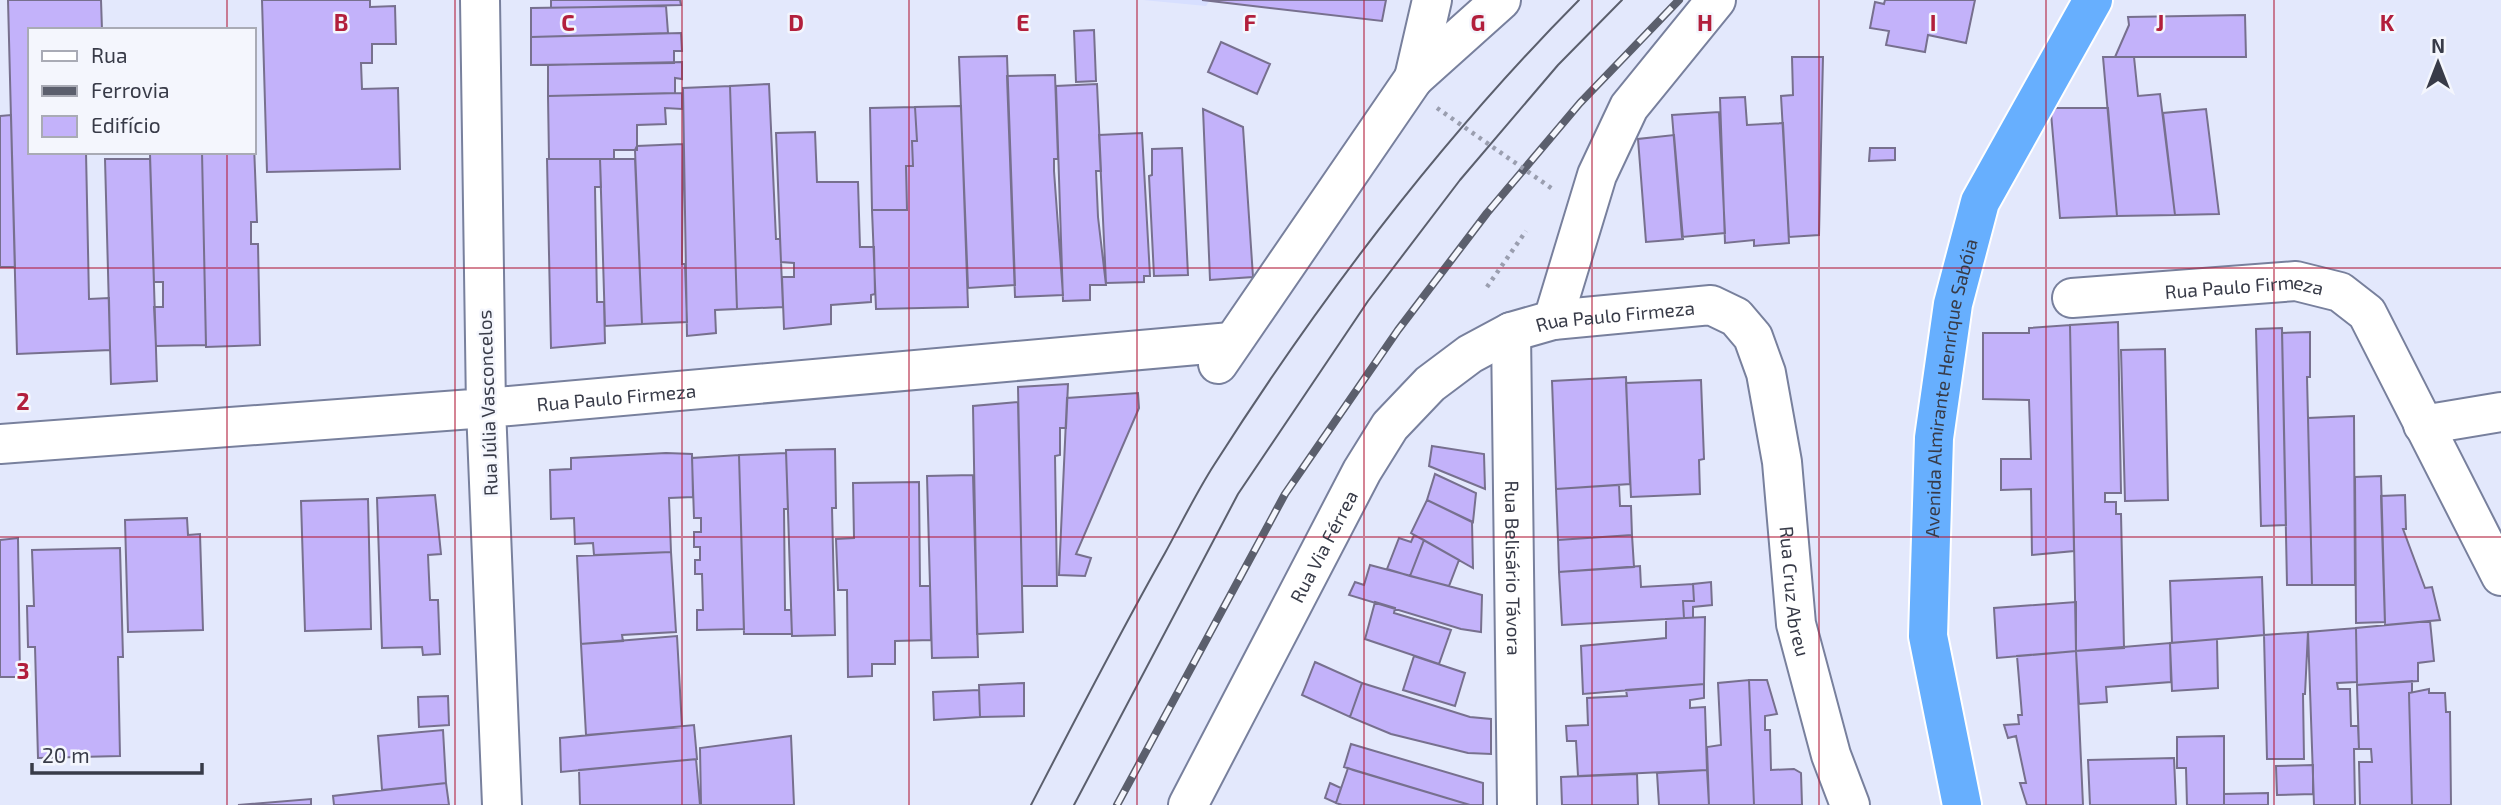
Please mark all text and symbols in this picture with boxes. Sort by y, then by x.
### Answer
text: B [334,8,348,36]
text: C [561,8,575,36]
text: D [788,8,804,36]
text: E [1016,8,1030,36]
text: F [1244,8,1257,36]
text: G [1471,8,1485,36]
text: H [1697,8,1713,36]
text: I [1930,8,1936,36]
text: J [2156,8,2164,36]
text: K [2380,8,2395,36]
legend [28,28,256,154]
north arrow [2403,28,2473,98]
text: N [2431,34,2445,57]
text: Rua [91,42,127,67]
text: Ferrovia [91,77,170,102]
text: Edifício [91,112,161,137]
street label: Avenida Almirante Henrique Sabóia [1919,236,1981,538]
street label: Rua Paulo Firmeza [2164,269,2326,302]
street label: Rua Paulo Firmeza [1533,295,1696,336]
street label: Rua Júlia Vasconcelos [472,310,502,496]
street label: Rua Paulo Firmeza [535,378,697,415]
text: 2 [16,387,30,415]
street label: Rua Belisário Távora [1501,480,1527,656]
street label: Rua Via Férrea [1284,486,1362,606]
street label: Rua Cruz Abreu [1776,525,1816,659]
text: 3 [16,656,30,684]
scale bar [32,732,201,776]
text: 20 m [42,742,90,767]

